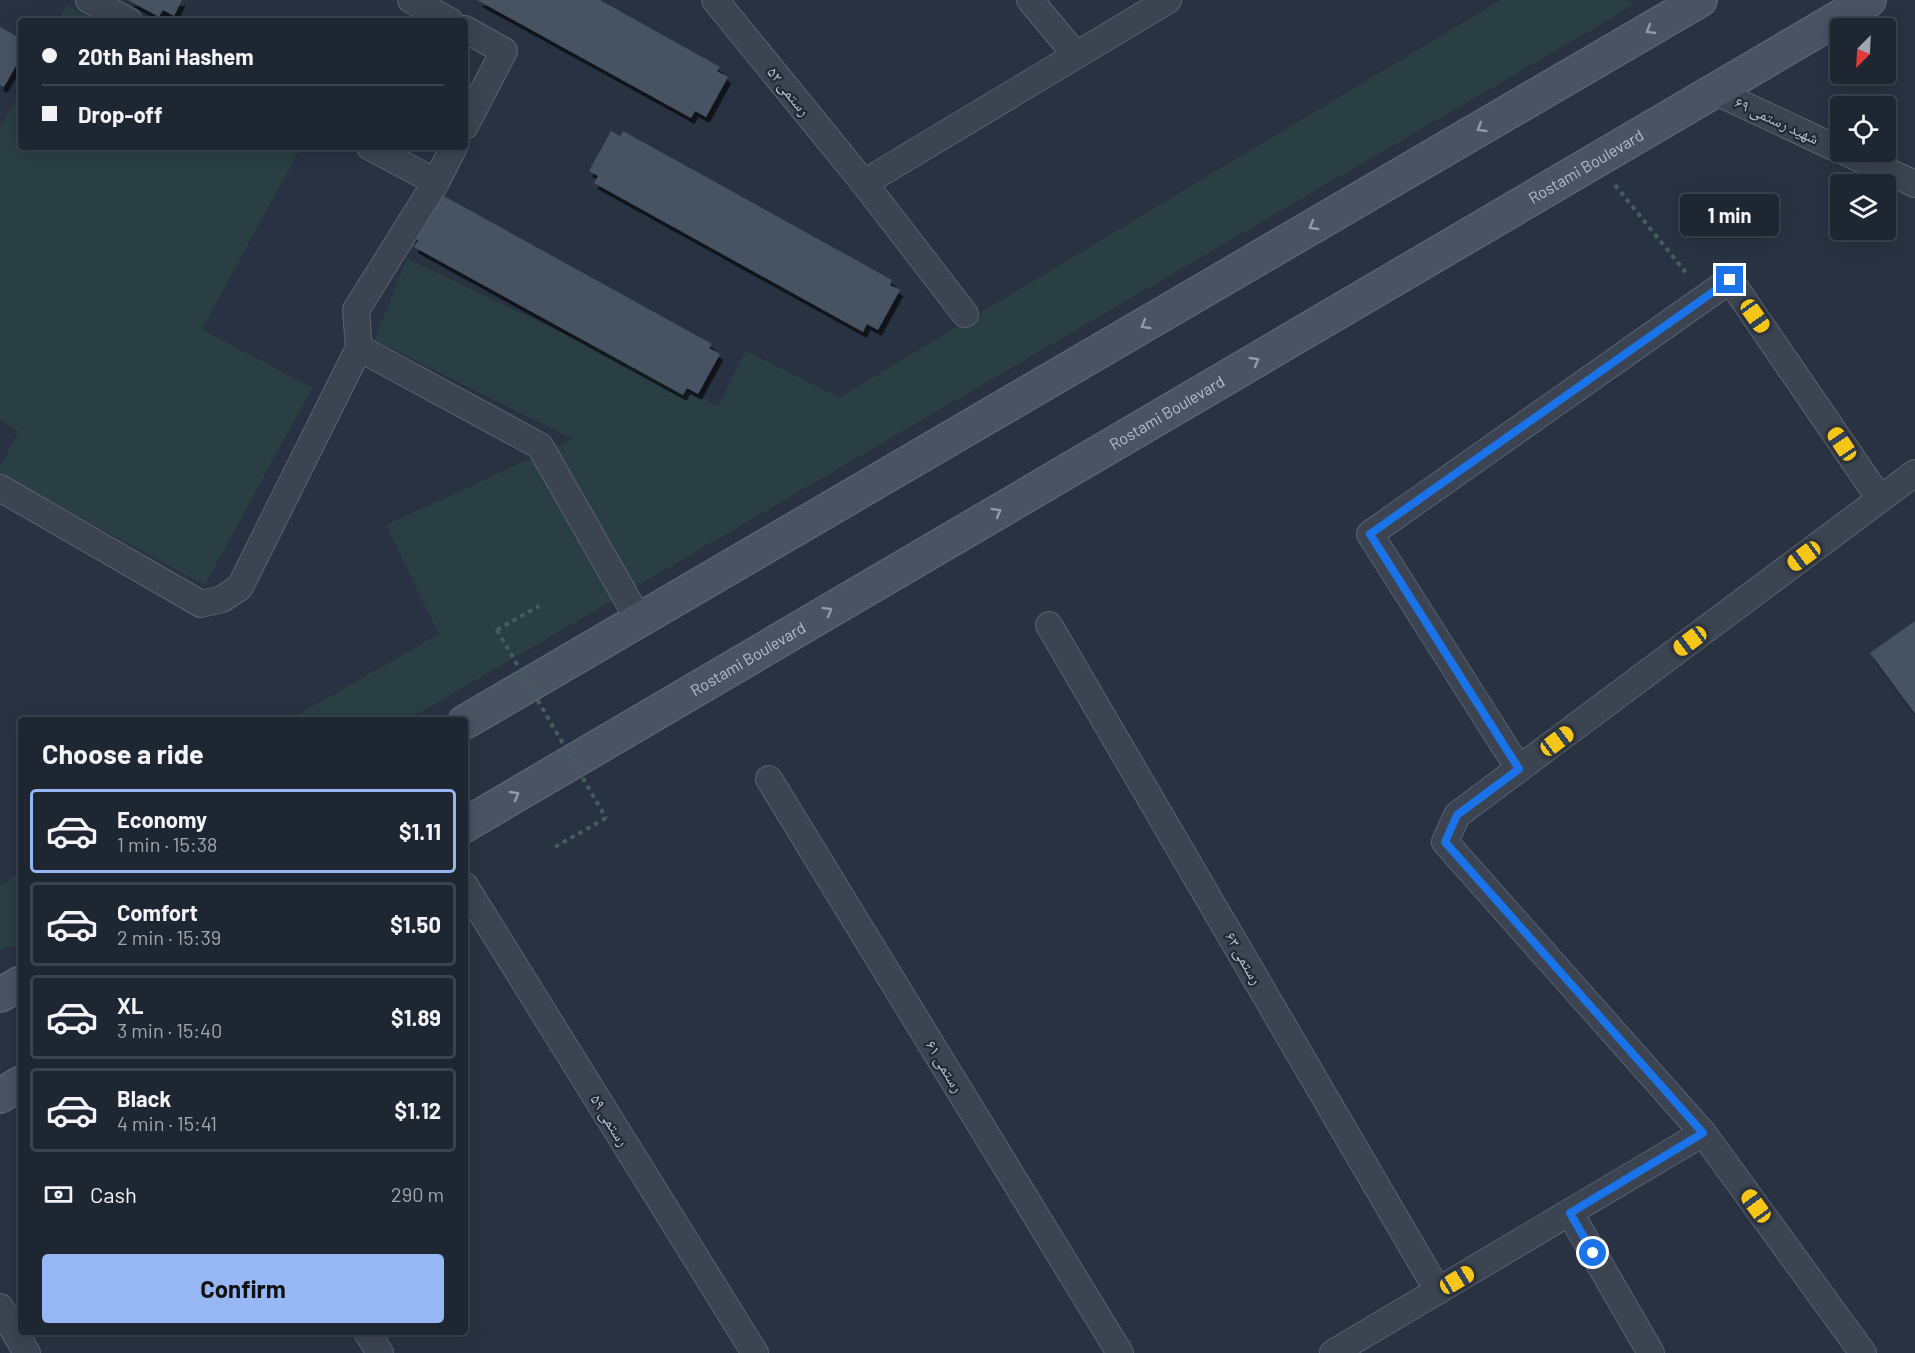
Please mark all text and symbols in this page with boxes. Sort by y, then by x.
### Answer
north arrow [1830,18,1896,84]
map controls [1830,18,1896,240]
one-way arrow [1646,22,1656,34]
text: 20th Bani Hashem [78,43,254,69]
street label: رستمی ۵۲ [762,62,815,120]
street label: شهید رستمی ۶۹ [1731,92,1822,149]
button: locate [1830,96,1896,162]
text: Drop-off [78,101,162,127]
one-way arrow [1477,121,1487,132]
street label: Rostami Boulevard [1525,125,1647,207]
button: layers [1830,174,1896,240]
callout: 1 min [1680,193,1780,235]
text: 1 min [1708,203,1751,227]
one-way arrow [1309,219,1319,231]
route end [1716,266,1743,293]
car [1737,296,1773,336]
one-way arrow [1141,317,1151,329]
one-way arrow [1249,356,1259,368]
street label: Rostami Boulevard [1106,371,1228,453]
car [1824,424,1860,464]
one-way arrow [991,508,1001,520]
car [1784,538,1824,574]
one-way arrow [822,607,833,618]
street label: Rostami Boulevard [687,617,808,700]
car [1670,623,1710,659]
car [1537,723,1577,759]
text: Choose a ride [42,737,204,769]
one-way arrow [509,791,520,802]
icon: car [45,804,99,858]
text: Economy [117,806,207,832]
text: $1.11 [399,818,441,844]
text: 1 min · 15:38 [117,832,217,856]
icon: car [45,897,99,951]
text: Comfort [117,899,198,925]
text: $1.50 [390,911,441,937]
text: 2 min · 15:39 [117,925,221,949]
street label: رستمی ۶۳ [1220,928,1267,988]
icon: car [45,990,99,1044]
text: XL [117,992,143,1018]
text: $1.89 [391,1004,441,1030]
text: 3 min · 15:40 [117,1018,222,1042]
street label: رستمی ۶۱ [921,1036,968,1096]
icon: car [45,1083,99,1137]
text: Black [117,1085,171,1111]
street label: رستمی ۵۹ [585,1090,634,1150]
text: $1.12 [395,1097,441,1123]
text: 4 min · 15:41 [117,1111,217,1135]
icon: cash [42,1178,75,1211]
text: Cash [90,1181,137,1207]
text: 290 m [391,1182,444,1206]
car [1738,1186,1774,1226]
route start [1579,1239,1606,1266]
button: Confirm [42,1254,444,1323]
car [1437,1263,1477,1297]

